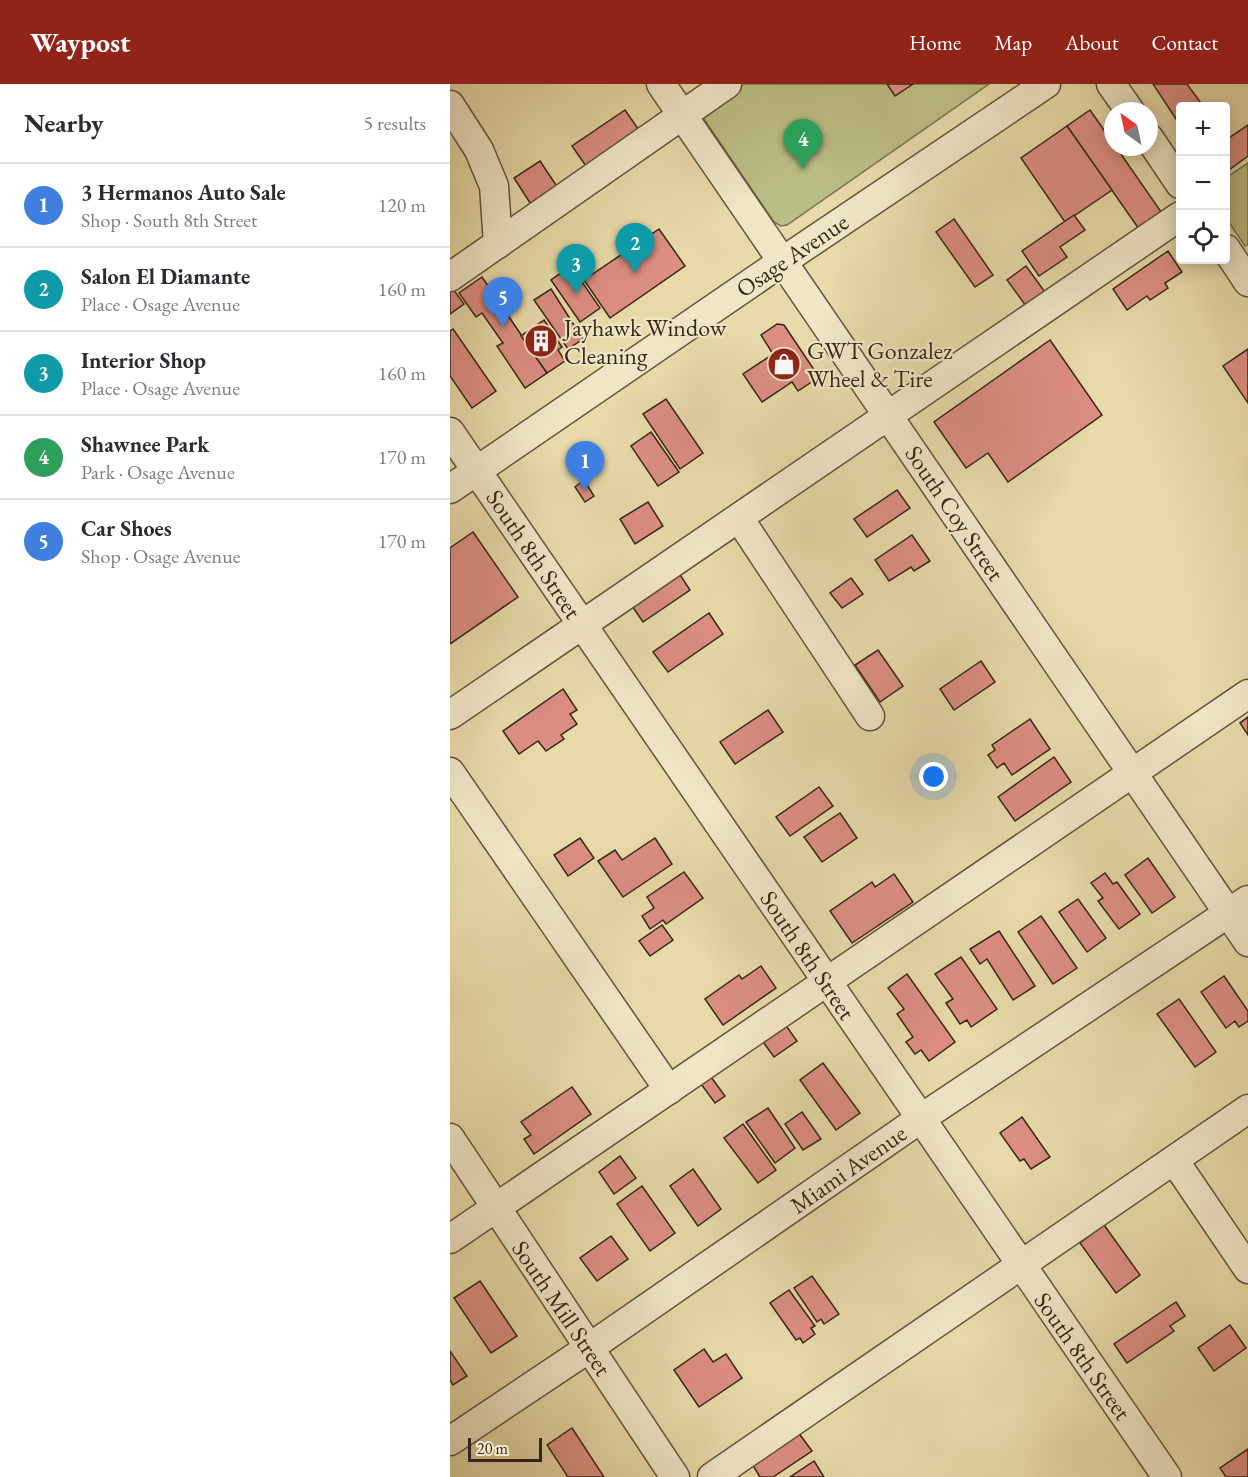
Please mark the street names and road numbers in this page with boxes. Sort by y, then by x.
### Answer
street label: Osage Avenue [730,206,854,304]
street label: South Coy Street [898,439,1012,587]
street label: South 8th Street [479,483,589,625]
street label: South 8th Street [753,884,863,1026]
street label: Miami Avenue [784,1117,912,1221]
street label: South Mill Street [505,1234,619,1382]
street label: South 8th Street [1027,1286,1139,1426]

